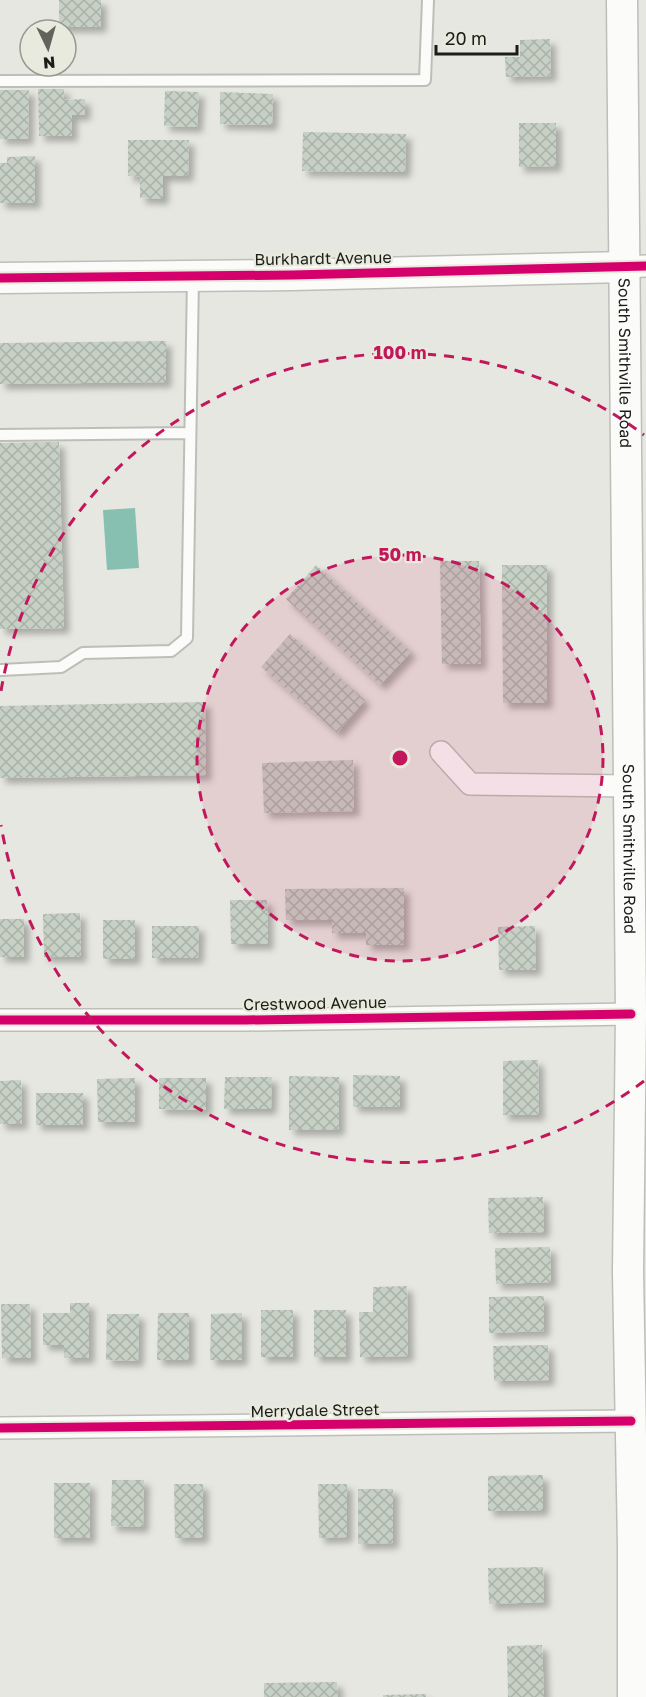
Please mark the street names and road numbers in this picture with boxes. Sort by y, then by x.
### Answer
street label: Burkhardt Avenue [254,247,392,269]
street label: South Smithville Road [614,278,636,448]
street label: South Smithville Road [619,764,640,934]
street label: Crestwood Avenue [243,992,387,1014]
street label: Merrydale Street [250,1399,380,1421]

